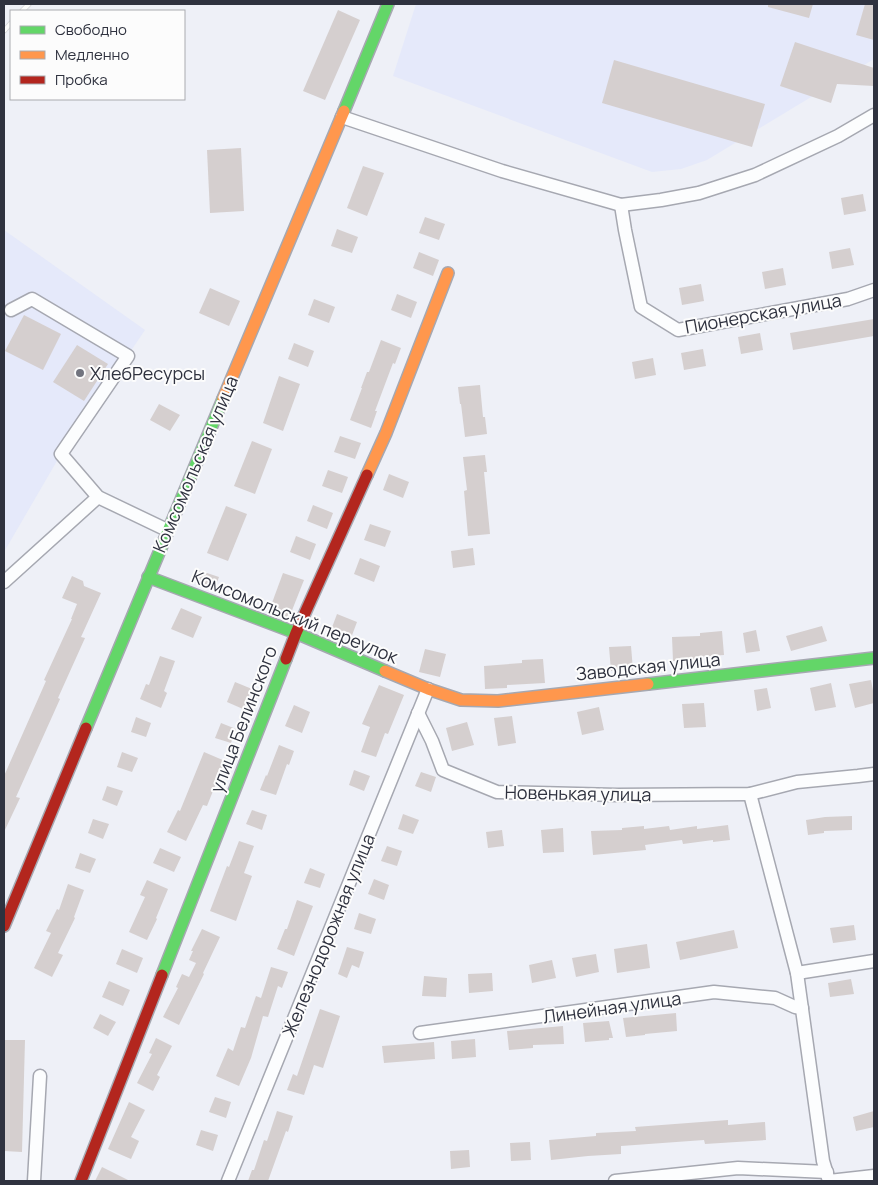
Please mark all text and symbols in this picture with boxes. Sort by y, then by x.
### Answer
legend [10,10,185,100]
text: Свободно [55,19,127,40]
text: Медленно [55,44,129,65]
text: Пробка [55,69,108,90]
street label: Пионерская улица [683,287,843,339]
place label: ХлебРесурсы [90,361,205,385]
marker: ХлебРесурсы [74,367,86,379]
street label: Комсомольская улица [147,372,243,556]
street label: Комсомольский переулок [188,564,403,669]
street label: улица Белинского [204,642,282,796]
street label: Заводская улица [575,646,721,686]
street label: Новенькая улица [504,780,652,806]
street label: Железнодорожная улица [276,830,380,1040]
street label: Линейная улица [541,985,683,1029]

